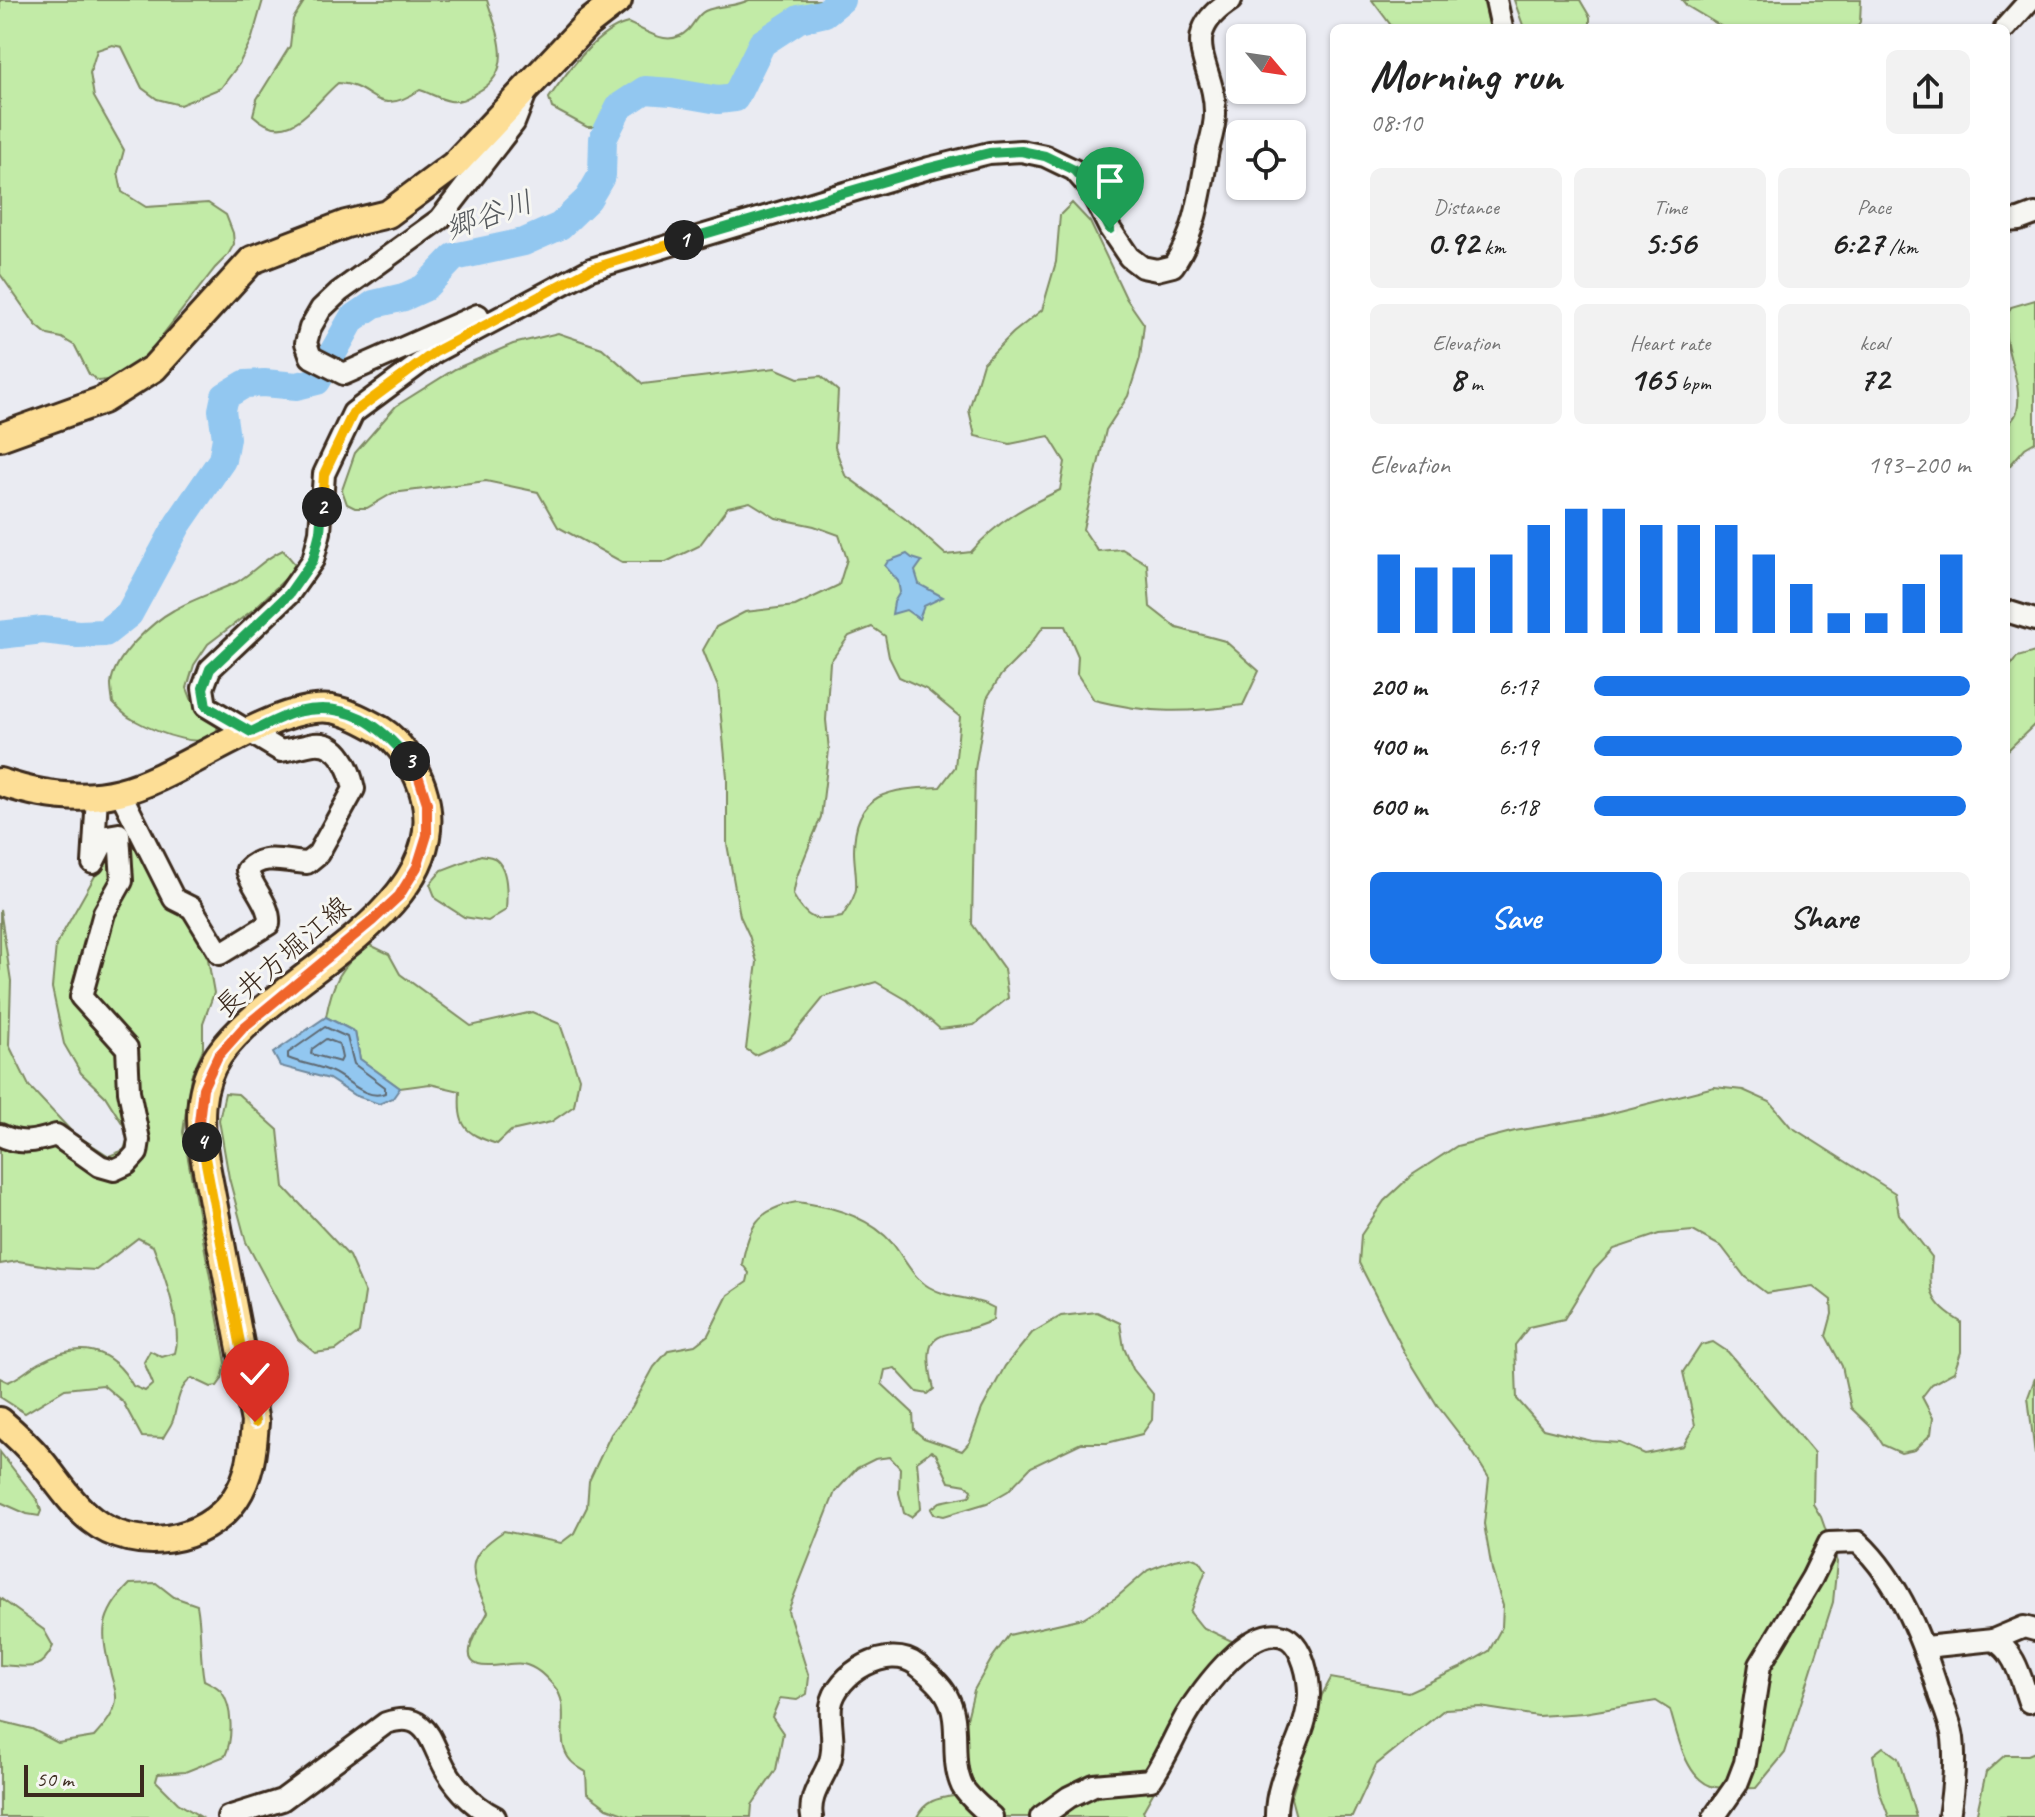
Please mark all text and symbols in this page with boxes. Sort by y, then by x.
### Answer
north arrow [1226,24,1306,104]
map controls [1226,24,1306,200]
text: Morning run [1370,48,1562,103]
button: share [1886,50,1970,134]
text: 08:10 [1370,106,1422,139]
button: locate [1226,120,1306,200]
pin [1076,147,1144,229]
icon: arrive [1088,159,1132,203]
water label: 郷谷川 [440,182,538,248]
text: Distance [1433,193,1499,221]
text: Time [1653,193,1687,221]
text: Pace [1857,193,1891,221]
pin: 1 [664,220,704,260]
text: 0.92 [1426,221,1479,264]
text: 5:56 [1644,221,1696,264]
text: 6:27 [1830,221,1884,264]
text: 1 [679,226,689,254]
text: km [1479,233,1506,261]
text: /km [1884,233,1918,261]
text: Elevation [1432,329,1500,357]
text: Heart rate [1630,329,1710,357]
text: kcal [1859,329,1889,357]
text: 8 [1450,357,1465,400]
text: 165 [1629,357,1675,400]
text: 72 [1859,357,1889,400]
text: m [1465,369,1482,397]
text: bpm [1675,369,1711,397]
text: Elevation [1370,448,1450,481]
text: 193–200 m [1867,448,1970,481]
pin: 2 [302,487,342,527]
text: 2 [317,493,327,521]
text: 200 m [1370,670,1426,703]
text: 6:17 [1498,670,1538,703]
text: 400 m [1370,730,1426,763]
text: 6:19 [1498,730,1538,763]
pin: 3 [390,741,430,781]
text: 3 [405,747,415,775]
text: 600 m [1370,790,1427,823]
text: 6:18 [1498,790,1538,823]
button: Save [1370,872,1662,964]
button: Share [1678,872,1970,964]
street label: 長井方堀江線 [207,888,357,1025]
pin: 4 [182,1122,222,1162]
text: 4 [197,1128,207,1156]
pin [221,1340,289,1422]
icon: check [233,1352,277,1396]
scale bar [24,1761,144,1797]
text: 50 m [36,1765,73,1793]

